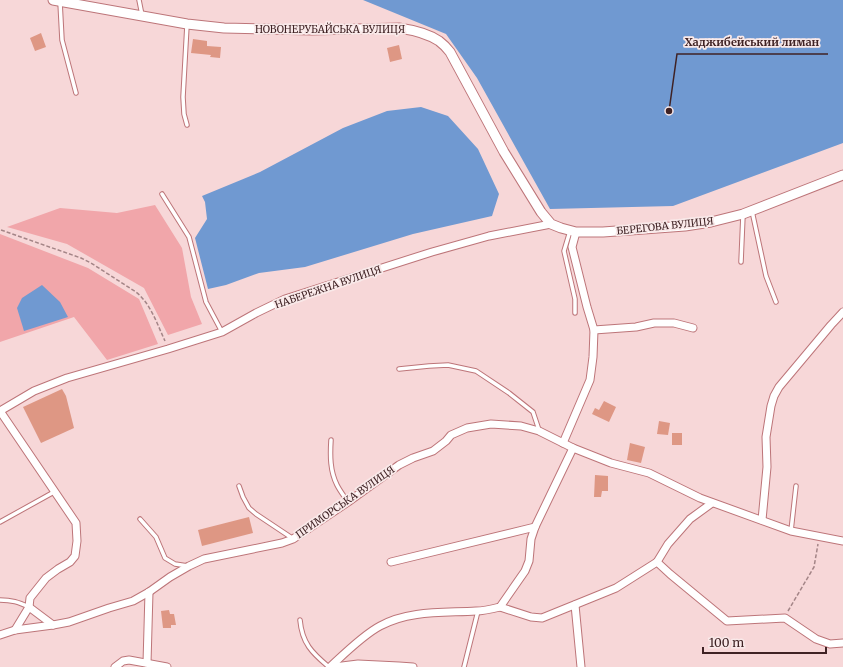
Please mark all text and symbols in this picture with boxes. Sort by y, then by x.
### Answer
street label: НОВОНЕРУБАЙСЬКА ВУЛИЦЯ [255,22,405,36]
callout: Хаджибейський лиман [677,31,828,54]
text: Хаджибейський лиман [685,35,820,49]
street label: БЕРЕГОВА ВУЛИЦЯ [616,214,714,238]
street label: НАБЕРЕЖНА ВУЛИЦЯ [273,263,383,311]
street label: ПРИМОРСЬКА ВУЛИЦЯ [293,463,397,541]
scale bar [703,629,826,655]
text: 100 m [709,635,744,650]

